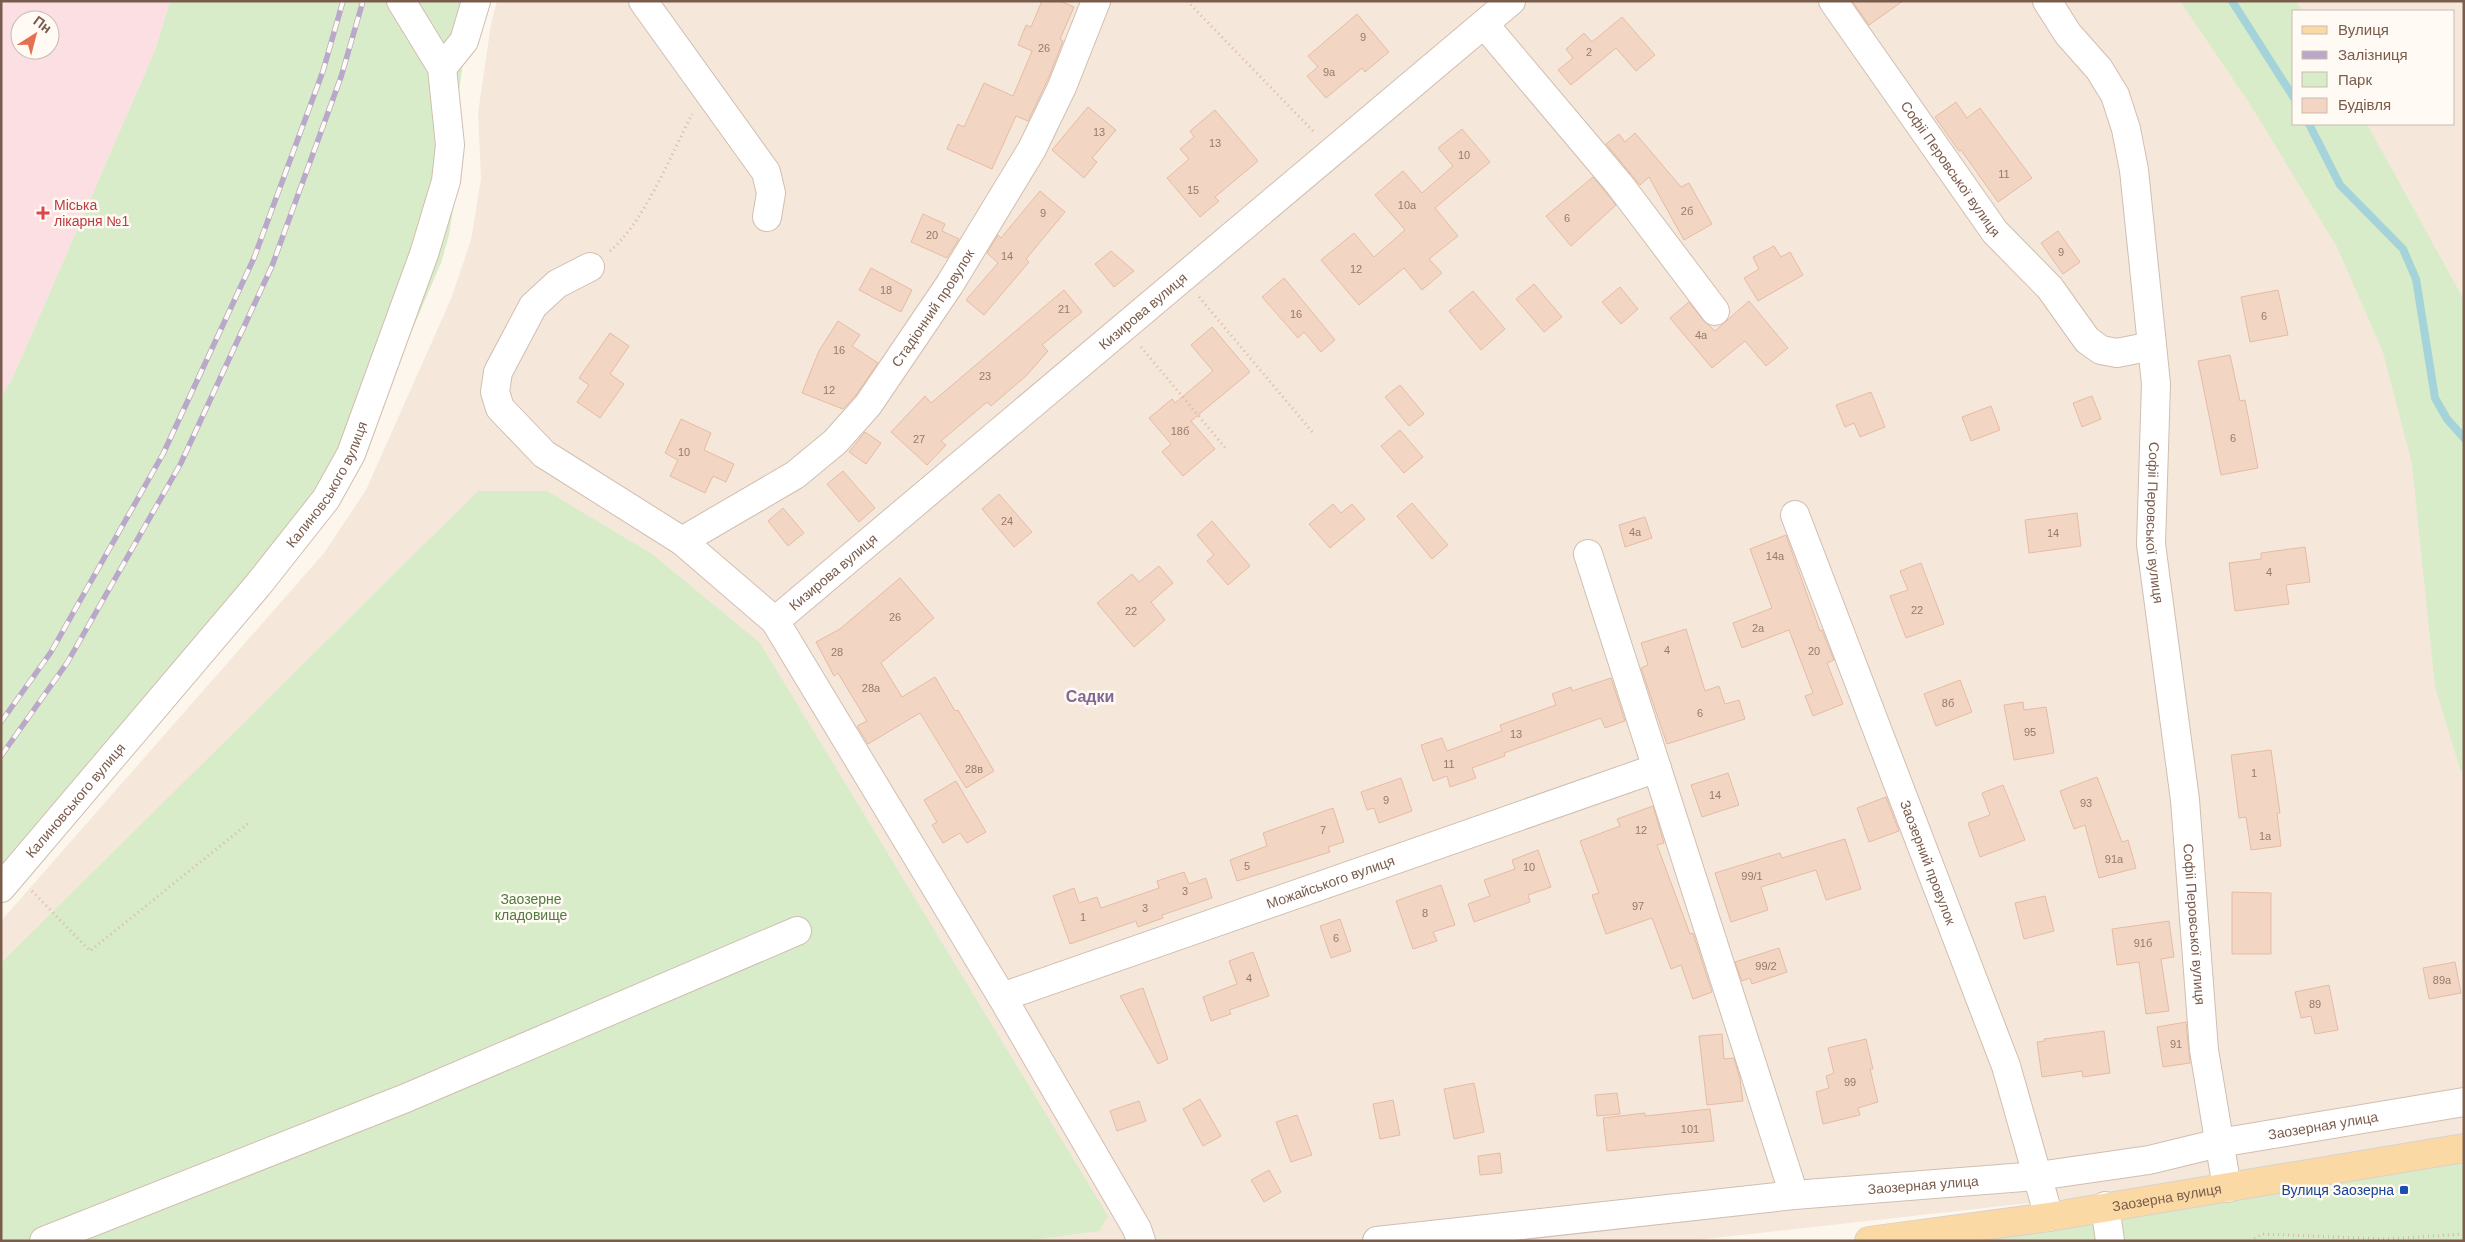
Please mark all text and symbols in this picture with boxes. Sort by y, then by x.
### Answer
north arrow [10,10,60,60]
legend [2292,10,2455,125]
text: Пн [30,13,55,36]
text: Вулиця [2338,21,2389,38]
house number: 9 [1360,31,1366,43]
house number: 26 [1038,42,1050,54]
house number: 2 [1586,46,1592,58]
text: Залізниця [2338,46,2408,63]
house number: 9а [1323,66,1336,78]
text: Парк [2338,71,2372,88]
text: Будівля [2338,96,2391,113]
street label: Софіі Перовської вулиця [1898,98,2003,240]
house number: 13 [1093,126,1105,138]
house number: 13 [1209,137,1221,149]
house number: 10 [1458,149,1470,161]
house number: 11 [1998,168,2010,180]
house number: 15 [1187,184,1199,196]
place label: Міська лікарня №1 [54,197,130,229]
house number: 10а [1398,199,1417,211]
house number: 2б [1681,205,1693,217]
marker: Міська лікарня №1 [36,206,50,220]
house number: 9 [1040,207,1046,219]
house number: 6 [1564,212,1570,224]
house number: 20 [926,229,938,241]
street label: Стадіонний провулок [888,245,978,370]
house number: 9 [2058,246,2064,258]
house number: 14 [1001,250,1013,262]
house number: 12 [1350,263,1362,275]
street label: Кизирова вулиця [1096,269,1190,353]
house number: 18 [880,284,892,296]
house number: 21 [1058,303,1070,315]
house number: 16 [1290,308,1302,320]
house number: 6 [2261,310,2267,322]
house number: 4а [1695,329,1708,341]
house number: 16 [833,344,845,356]
house number: 23 [979,370,991,382]
house number: 12 [823,384,835,396]
street label: Калиновського вулиця [283,419,370,551]
house number: 18б [1171,425,1189,437]
house number: 6 [2230,432,2236,444]
house number: 27 [913,433,925,445]
street label: Софіі Перовської вулиця [2143,442,2167,604]
house number: 10 [678,446,690,458]
house number: 24 [1001,515,1013,527]
house number: 4а [1629,526,1642,538]
house number: 14 [2047,527,2059,539]
street label: Кизирова вулиця [786,530,880,614]
house number: 14а [1766,550,1785,562]
house number: 4 [2266,566,2272,578]
house number: 22 [1911,604,1923,616]
house number: 22 [1125,605,1137,617]
house number: 26 [889,611,901,623]
house number: 2а [1752,622,1765,634]
house number: 4 [1664,644,1670,656]
house number: 20 [1808,645,1820,657]
house number: 28 [831,646,843,658]
house number: 28а [862,682,881,694]
district label: Садки [1066,688,1114,705]
house number: 8б [1942,697,1954,709]
house number: 6 [1697,707,1703,719]
house number: 95 [2024,726,2036,738]
house number: 13 [1510,728,1522,740]
street label: Калиновського вулиця [22,740,128,861]
house number: 11 [1443,758,1455,770]
house number: 28в [965,763,983,775]
house number: 1 [2251,767,2257,779]
house number: 14 [1709,789,1721,801]
house number: 9 [1383,794,1389,806]
house number: 93 [2080,797,2092,809]
street label: Заозерний провулок [1897,798,1959,928]
house number: 7 [1320,824,1326,836]
house number: 12 [1635,824,1647,836]
house number: 1а [2259,830,2272,842]
street label: Софіі Перовської вулиця [2180,843,2209,1006]
street label: Можайського вулиця [1264,852,1397,912]
house number: 91а [2105,853,2124,865]
house number: 5 [1244,860,1250,872]
house number: 10 [1523,861,1535,873]
house number: 99/1 [1741,870,1763,882]
house number: 3 [1182,885,1188,897]
park label: Заозерне кладовище [495,891,568,923]
house number: 97 [1632,900,1644,912]
house number: 3 [1142,902,1148,914]
house number: 8 [1422,907,1428,919]
house number: 1 [1080,911,1086,923]
house number: 6 [1333,932,1339,944]
house number: 91б [2134,937,2152,949]
house number: 99/2 [1755,960,1777,972]
house number: 4 [1246,972,1252,984]
house number: 89а [2433,974,2452,986]
house number: 89 [2309,998,2321,1010]
house number: 91 [2170,1038,2182,1050]
house number: 99 [1844,1076,1856,1088]
street label: Заозерная улица [2267,1108,2380,1143]
house number: 101 [1681,1123,1699,1135]
street label: Заозерная улица [1867,1173,1979,1197]
street label: Заозерна вулиця [2111,1180,2223,1214]
place label: Вулиця Заозерна [2281,1182,2394,1198]
marker: Вулиця Заозерна [2398,1184,2410,1196]

